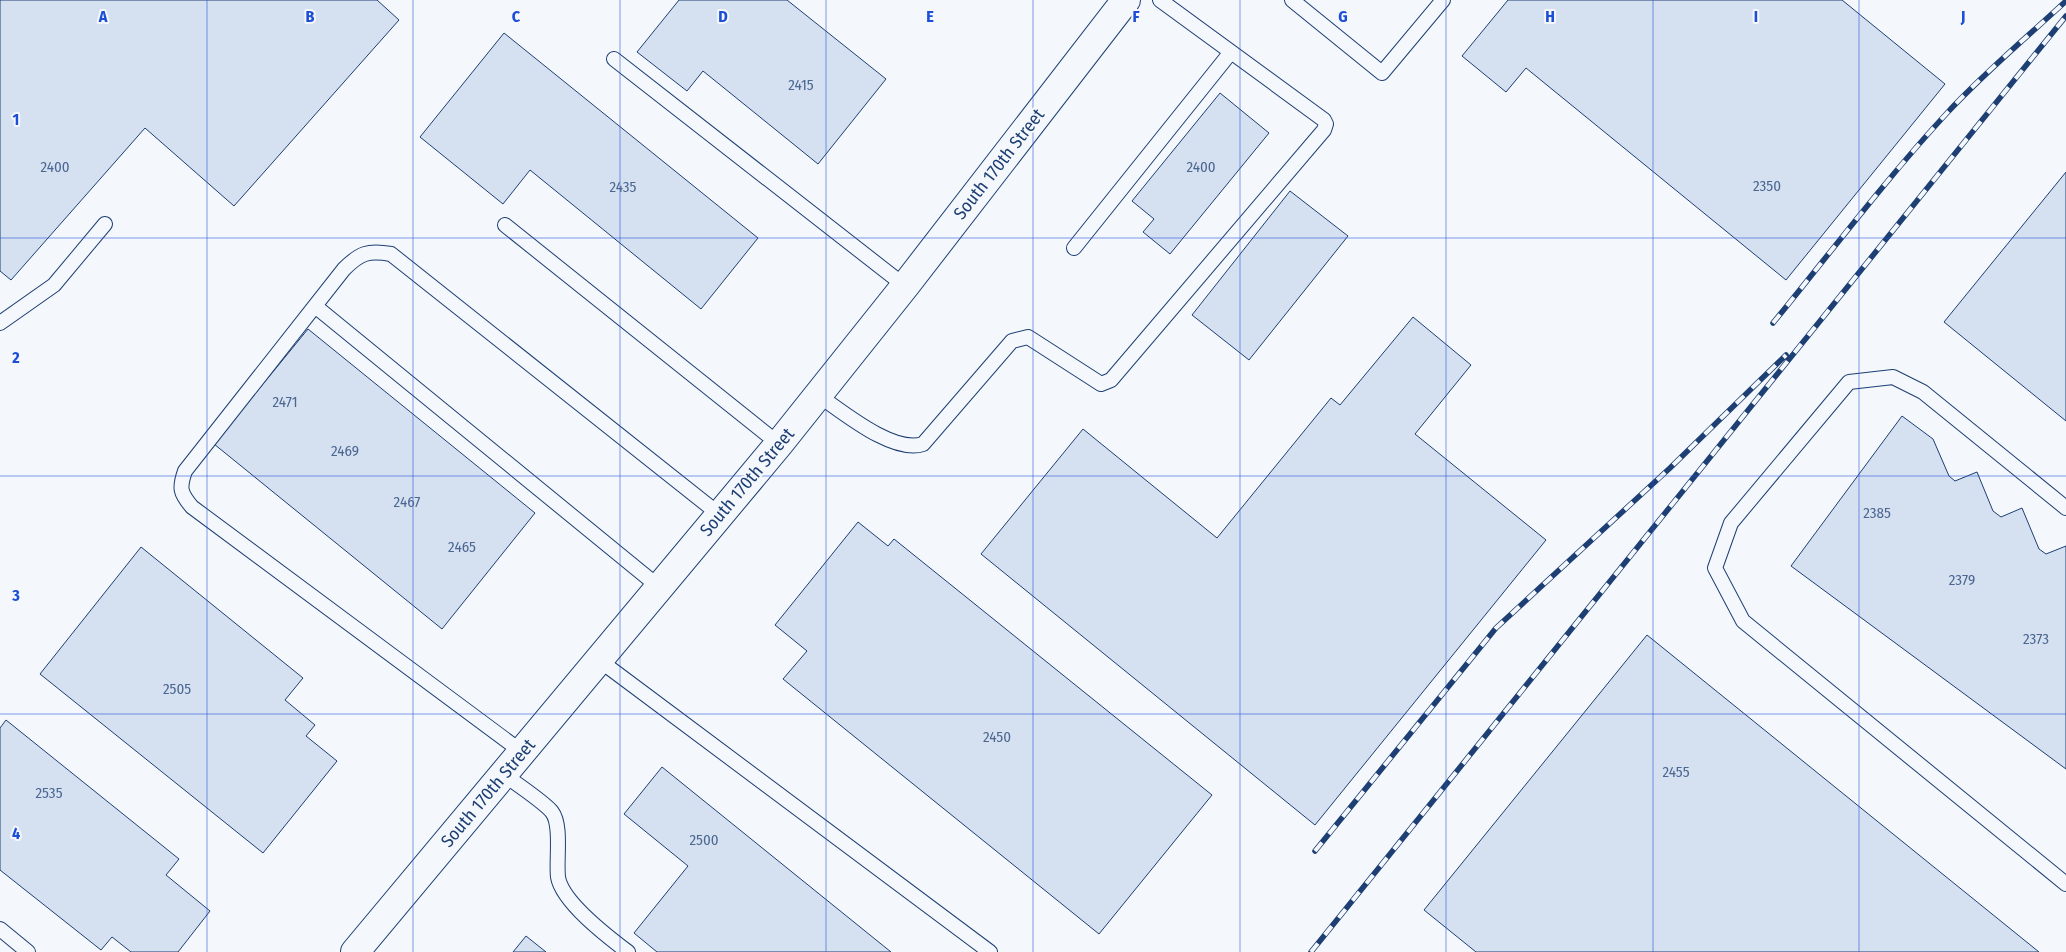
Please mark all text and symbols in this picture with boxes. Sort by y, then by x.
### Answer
text: A [98,7,108,26]
text: B [306,7,315,26]
text: C [512,7,521,26]
text: D [718,7,728,26]
text: E [926,7,934,26]
text: F [1132,7,1140,26]
text: G [1338,7,1348,26]
text: H [1545,7,1555,26]
text: I [1754,7,1758,26]
text: J [1960,7,1965,26]
house number: 2415 [788,76,814,94]
street label: South 170th Street [949,104,1049,224]
text: 1 [13,110,19,129]
house number: 2400 [40,158,70,176]
house number: 2400 [1186,158,1216,176]
house number: 2350 [1753,177,1781,195]
house number: 2435 [609,178,637,196]
text: 2 [11,348,20,367]
house number: 2471 [272,393,298,411]
street label: South 170th Street [695,423,799,541]
house number: 2469 [331,442,359,460]
house number: 2467 [394,493,420,511]
house number: 2385 [1863,504,1891,522]
house number: 2465 [448,538,476,556]
house number: 2379 [1949,571,1975,589]
text: 3 [11,586,20,605]
house number: 2373 [2023,630,2049,648]
house number: 2505 [163,680,191,698]
house number: 2450 [983,728,1011,746]
street label: South 170th Street [436,734,540,852]
house number: 2455 [1662,763,1690,781]
house number: 2535 [35,784,63,802]
text: 4 [12,824,20,843]
house number: 2500 [689,831,719,849]

